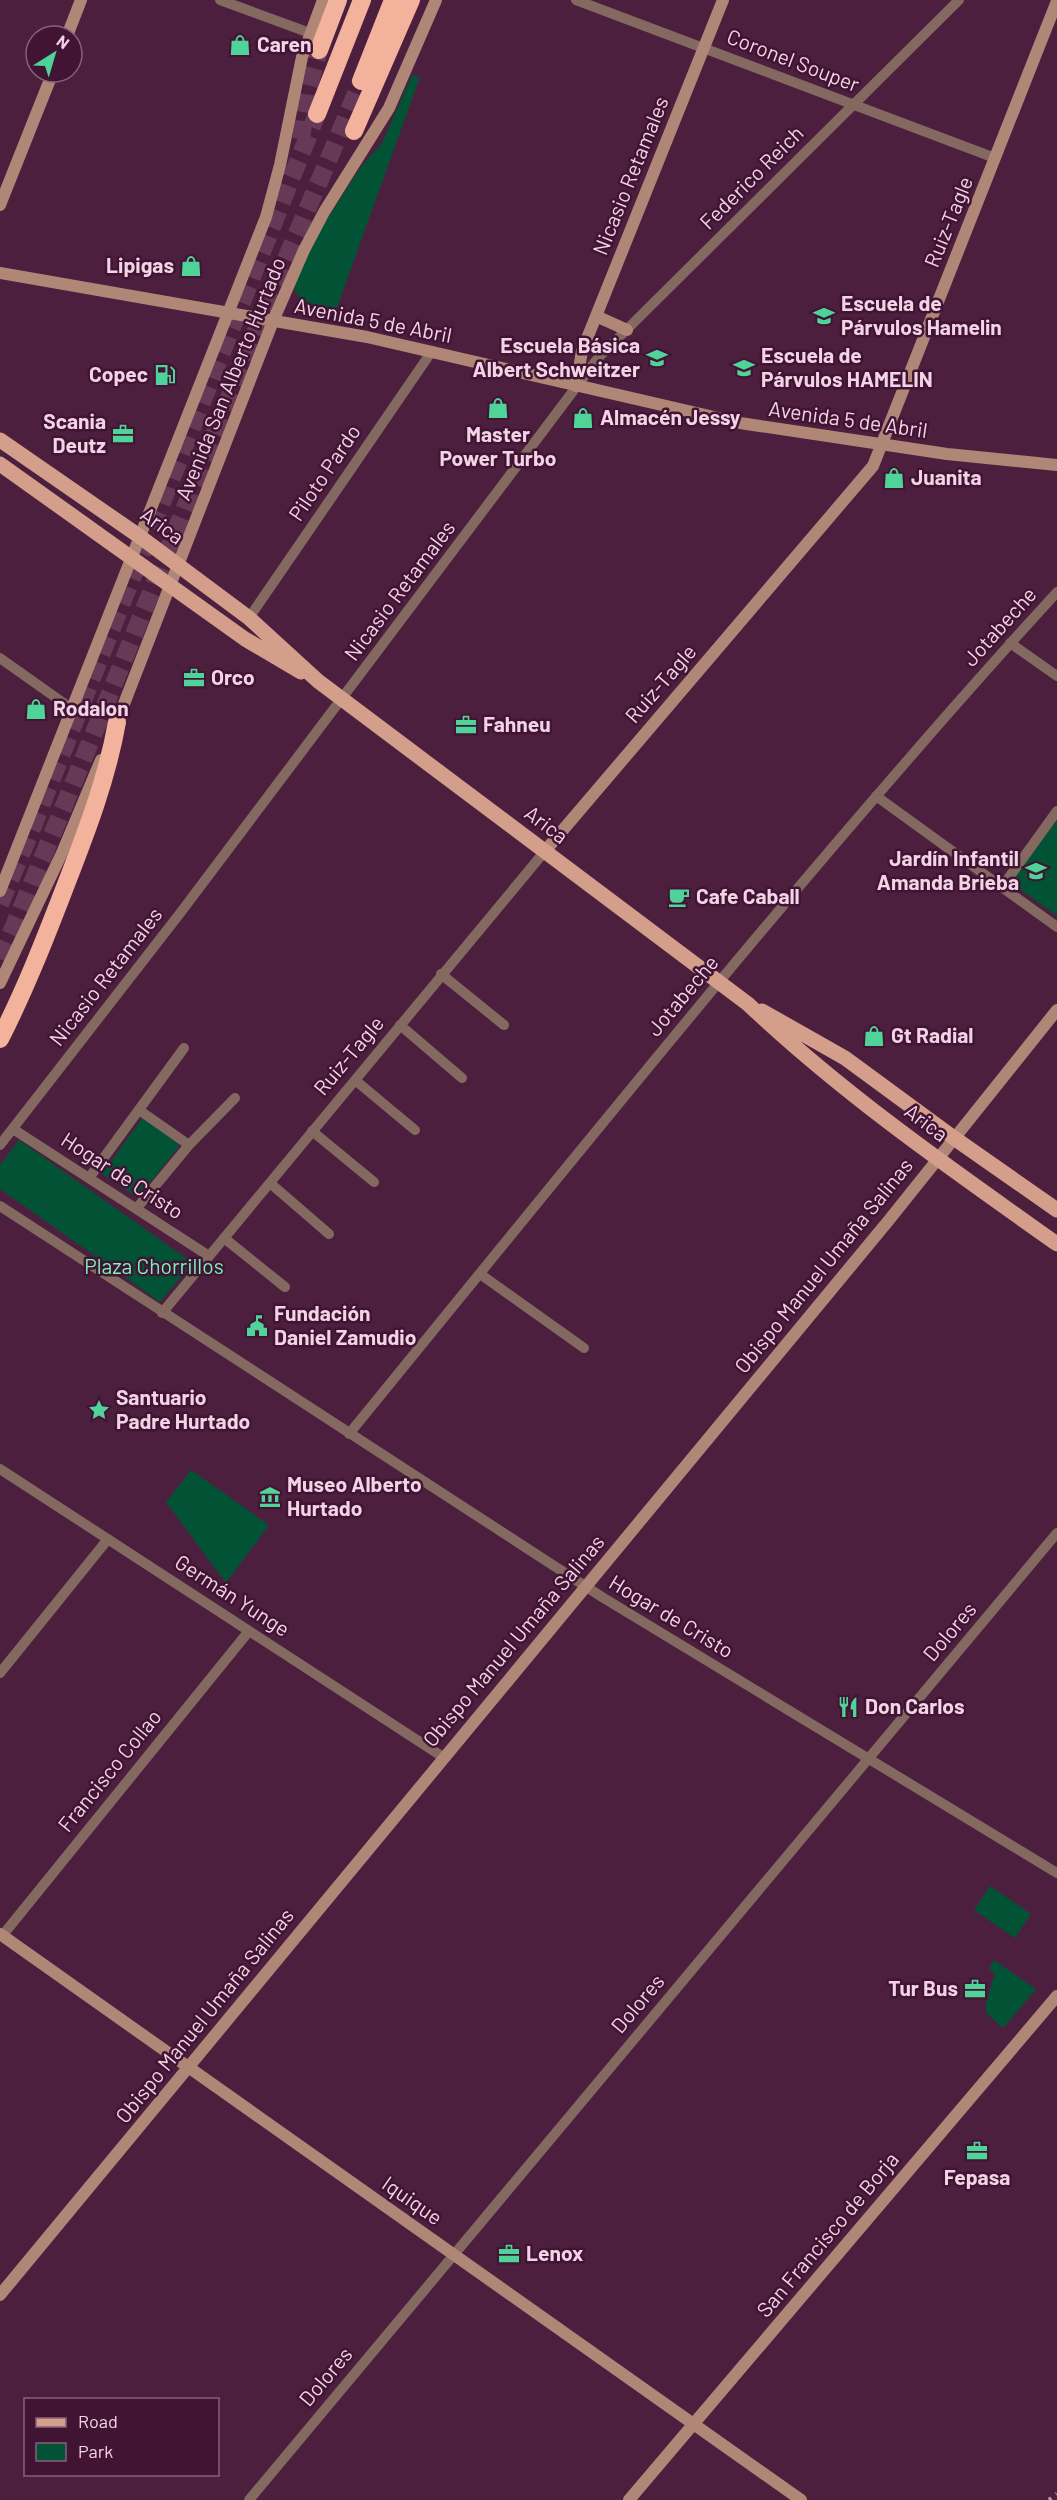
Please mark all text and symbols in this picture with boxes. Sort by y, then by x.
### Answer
street label: Coronel Souper [724,23,864,96]
north arrow [24,24,84,84]
text: N [53,31,73,52]
place label: Caren [257,31,312,56]
shop icon: Caren [228,33,252,57]
street label: Nicasio Retamales [586,93,673,258]
street label: Federico Reich [694,120,808,234]
street label: Ruiz-Tagle [918,172,977,270]
place label: Lipigas [106,252,174,277]
street label: Avenida San Alberto Hurtado [169,253,290,504]
shop icon: Lipigas [179,254,203,278]
place label: Escuela de Párvulos Hamelin [841,290,1002,339]
street label: Avenida 5 de Abril [292,292,454,347]
school or university icon: Escuela de Párvulos Hamelin [812,304,836,328]
place label: Escuela Básica Albert Schweitzer [473,332,640,381]
place label: Escuela de Párvulos HAMELIN [761,342,933,391]
school or university icon: Escuela Básica Albert Schweitzer [645,346,669,370]
school or university icon: Escuela de Párvulos HAMELIN [732,356,756,380]
place label: Copec [89,361,148,386]
fuel station icon: Copec [153,363,177,387]
street label: Avenida 5 de Abril [767,395,929,442]
shop icon: Master Power Turbo [486,396,510,420]
place label: Almacén Jessy [600,404,741,429]
shop icon: Almacén Jessy [571,406,595,430]
place label: Scania Deutz [43,408,106,457]
street label: Piloto Pardo [283,419,365,525]
place label: Master Power Turbo [440,421,556,470]
office icon: Scania Deutz [111,422,135,446]
place label: Juanita [911,464,982,489]
shop icon: Juanita [882,466,906,490]
street label: Arica [136,501,189,549]
street label: Nicasio Retamales [338,515,460,665]
street label: Jotabeche [957,581,1041,671]
street label: Ruiz-Tagle [619,639,701,727]
place label: Orco [211,664,255,689]
office icon: Orco [182,666,206,690]
place label: Rodalon [53,695,129,720]
shop icon: Rodalon [24,697,48,721]
place label: Fahneu [483,711,551,736]
office icon: Fahneu [454,713,478,737]
street label: Arica [520,800,573,848]
place label: Jardín Infantil Amanda Brieba [877,845,1019,894]
school or university icon: Jardín Infantil Amanda Brieba [1024,859,1048,883]
place label: Cafe Caball [696,883,800,908]
cafe icon: Cafe Caball [667,885,691,909]
street label: Nicasio Retamales [43,902,167,1050]
street label: Jotabeche [641,950,723,1040]
street label: Ruiz-Tagle [308,1010,388,1100]
place label: Gt Radial [891,1022,973,1047]
shop icon: Gt Radial [862,1024,886,1048]
street label: Arica [900,1098,953,1146]
street label: Hogar de Cristo [57,1126,189,1223]
street label: Obispo Manuel Umaña Salinas [729,1153,917,1377]
park label: Plaza Chorrillos [84,1253,224,1278]
place label: Fundación Daniel Zamudio [274,1300,416,1349]
public building icon: Fundación Daniel Zamudio [245,1314,269,1338]
place label: Santuario Padre Hurtado [116,1384,250,1433]
place icon: Santuario Padre Hurtado [87,1398,111,1422]
place label: Museo Alberto Hurtado [287,1471,422,1520]
museum icon: Museo Alberto Hurtado [258,1485,282,1509]
street label: Obispo Manuel Umaña Salinas [417,1529,609,1751]
street label: Germán Yunge [171,1548,295,1641]
street label: Hogar de Cristo [605,1569,738,1663]
street label: Dolores [917,1596,981,1666]
place label: Don Carlos [865,1693,965,1718]
restaurant icon: Don Carlos [836,1695,860,1719]
street label: Francisco Collao [52,1704,166,1836]
street label: Obispo Manuel Umaña Salinas [110,1903,298,2127]
street label: Dolores [605,1968,669,2038]
place label: Tur Bus [888,1975,958,2000]
office icon: Tur Bus [963,1977,987,2001]
office icon: Fepasa [965,2139,989,2163]
street label: San Francisco de Borja [751,2147,903,2322]
place label: Fepasa [944,2164,1010,2189]
street label: Iquique [378,2170,448,2229]
place label: Lenox [526,2240,583,2265]
office icon: Lenox [497,2242,521,2266]
street label: Dolores [293,2341,357,2411]
legend [24,2398,219,2476]
text: Road [78,2410,118,2432]
text: Park [78,2440,113,2462]

